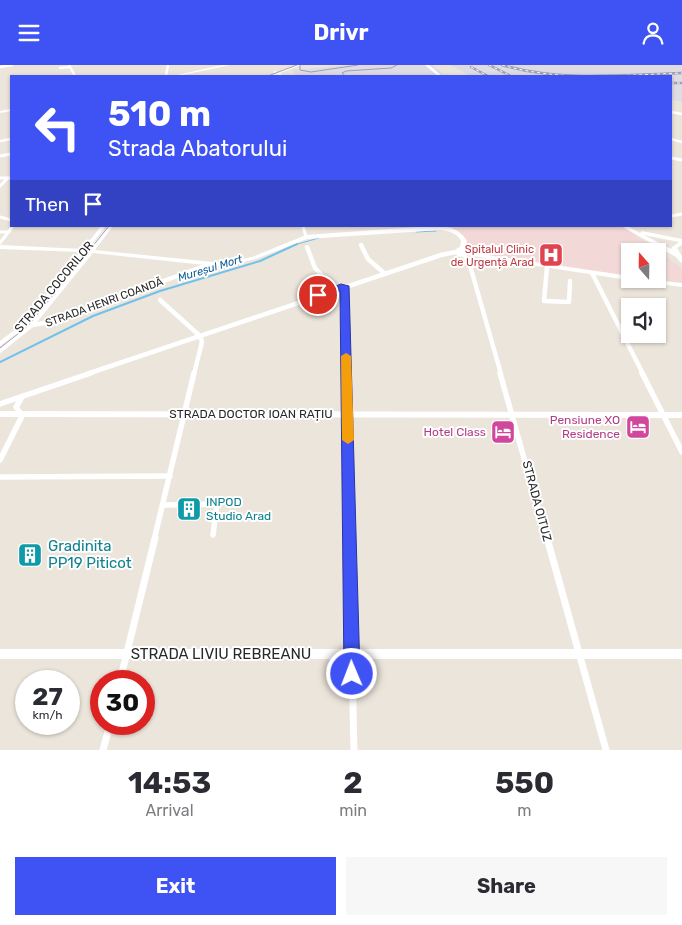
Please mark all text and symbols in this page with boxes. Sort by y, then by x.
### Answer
icon: menu [15,19,43,47]
text: Drivr [313,19,369,46]
icon: person [639,19,667,47]
text: 510 m [108,93,211,135]
icon: left [25,95,90,160]
text: Strada Abatorului [108,135,287,162]
icon: arrive [79,190,107,218]
text: Then [25,193,69,216]
street label: STRADA COCORILOR [12,238,96,336]
hospital icon: Spitalul Clinic de Urgență Arad [538,242,564,268]
place label: Spitalul Clinic de Urgență Arad [451,243,534,269]
north arrow [621,243,666,287]
map controls [621,243,666,343]
water label: Mureșul Mort [176,252,245,284]
pin [297,274,339,316]
street label: STRADA HENRI COANDĂ [43,275,165,330]
icon: arrive [304,281,332,309]
button: sound [621,298,666,343]
street label: STRADA DOCTOR IOAN RAȚIU [169,407,333,421]
place label: Pensiune XO Residence [550,413,620,441]
hotel icon: Pensiune XO Residence [625,414,651,440]
hotel icon: Hotel Class [490,419,516,445]
place label: Hotel Class [424,425,486,439]
street label: STRADA OITUZ [520,459,554,543]
place label: INPOD Studio Arad [206,495,271,523]
building icon: INPOD Studio Arad [176,496,202,522]
place label: Gradinita PP19 Piticot [48,537,132,572]
building icon: Gradinita PP19 Piticot [17,542,43,568]
street label: STRADA LIVIU REBREANU [131,645,311,663]
position arrow [325,647,377,699]
speed limit sign: 30 [90,670,155,735]
text: 27 [32,682,63,711]
text: km/h [33,708,62,722]
text: 14:53 [128,765,211,801]
text: 2 [343,765,363,801]
text: 550 [495,765,554,801]
text: Arrival [146,801,194,820]
text: min [339,801,367,820]
text: m [517,801,532,820]
button: Exit [15,857,336,915]
button: Share [346,857,667,915]

